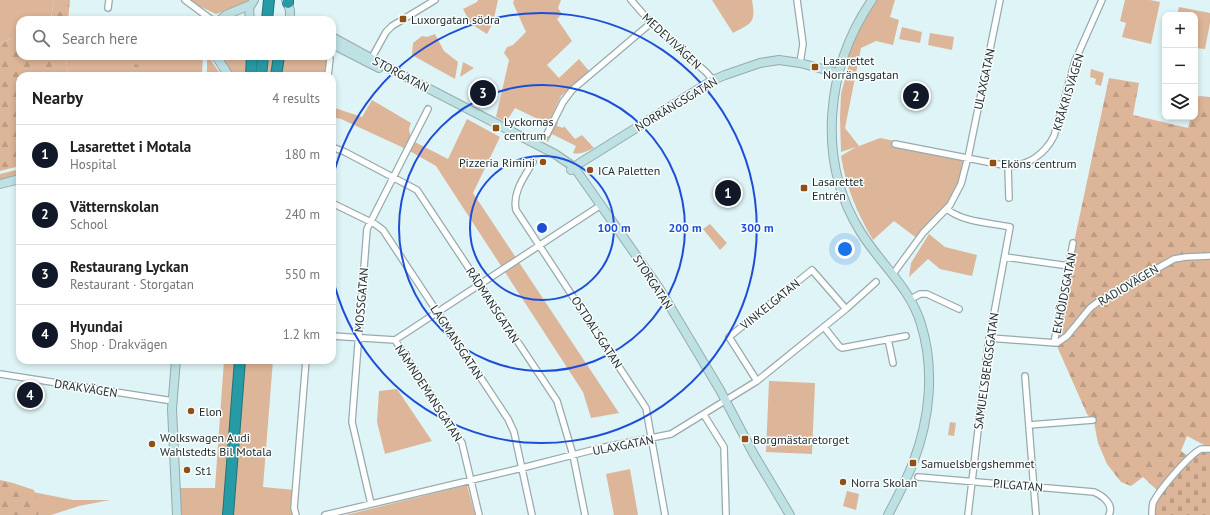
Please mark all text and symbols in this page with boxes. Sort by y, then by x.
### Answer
street label: MEDEVIVÄGEN [639,10,705,72]
place label: Luxorgatan södra [411,12,500,27]
map controls [1162,12,1198,120]
button: + [1162,12,1198,48]
marker: Luxorgatan södra [398,14,408,24]
search box [16,16,336,60]
icon: search [30,27,52,49]
text: Search here [62,29,138,48]
street label: ULAXGATAN [970,47,998,111]
button: − [1162,48,1198,84]
street label: KRÅKRISVÄGEN [1049,51,1087,133]
street label: STORGATAN [370,53,432,95]
place label: Lasarettet Norrängsgatan [823,53,899,82]
marker: Lasarettet Norrängsgatan [810,62,820,72]
street label: NORRÄNGSGATAN [632,73,720,135]
pin: 3 [470,78,496,108]
pin: 2 [903,81,929,111]
button: layers [1162,84,1198,120]
text: Nearby [32,87,83,109]
text: 4 results [272,90,320,107]
place label: Lyckornas centrum [504,114,554,143]
marker: Lyckornas centrum [491,123,501,133]
text: Lasarettet i Motala [70,137,191,156]
text: 1 [41,146,49,163]
text: 180 m [285,146,320,163]
place label: Pizzeria Rimini [459,155,535,170]
text: Hospital [70,156,116,173]
place label: Eköns centrum [1001,156,1076,171]
marker: Pizzeria Rimini [538,157,548,167]
marker: Eköns centrum [988,158,998,168]
place label: ICA Paletten [598,163,660,178]
marker: ICA Paletten [585,165,595,175]
place label: Lasarettet Entrén [812,174,863,203]
pin: 1 [715,178,741,208]
marker: Lasarettet Entrén [799,183,809,193]
text: Vätternskolan [70,197,159,216]
text: 2 [41,206,49,223]
text: 240 m [285,206,320,223]
text: School [70,216,108,233]
text: 100 m [597,220,631,235]
text: 200 m [668,220,702,235]
text: 300 m [740,220,774,235]
centre of rings [535,221,549,235]
your location [835,239,855,259]
street label: EKHÖJDSGATAN [1049,251,1079,335]
street label: STORGATAN [630,252,676,312]
text: Restaurang Lyckan [70,257,189,276]
street label: RADIOVÄGEN [1095,261,1161,309]
street label: RÅDMANSGATAN [463,264,523,346]
text: 3 [41,266,49,283]
text: 550 m [285,266,320,283]
street label: MOSSGATAN [351,267,371,333]
street label: VINKELGATAN [737,275,803,333]
text: Restaurant · Storgatan [70,276,194,293]
street label: OSTDALSGATAN [568,293,626,371]
street label: LAGMANSGATAN [427,302,487,382]
street label: SAMUELSBERGSGATAN [970,312,1002,430]
text: Hyundai [70,317,123,336]
text: 4 [41,326,49,343]
text: 1.2 km [283,326,320,343]
text: Shop · Drakvägen [70,336,167,353]
street label: NÄMNDEMANSGATAN [392,342,466,444]
street label: DRAKVÄGEN [53,376,119,400]
pin: 4 [17,380,43,410]
place label: Elon [199,404,222,419]
marker: Elon [186,406,196,416]
place label: Wolkswagen Audi Wahlstedts Bil Motala [160,430,272,459]
street label: ULAXGATAN [591,432,655,458]
place label: Borgmästaretorget [753,432,849,447]
marker: Borgmästaretorget [740,434,750,444]
marker: Wolkswagen Audi Wahlstedts Bil Motala [147,439,157,449]
place label: Samuelsbergshemmet [921,456,1035,471]
marker: Samuelsbergshemmet [908,458,918,468]
place label: St1 [195,463,212,478]
marker: St1 [182,465,192,475]
place label: Norra Skolan [851,475,917,490]
street label: PILGATAN [992,475,1044,495]
marker: Norra Skolan [838,477,848,487]

